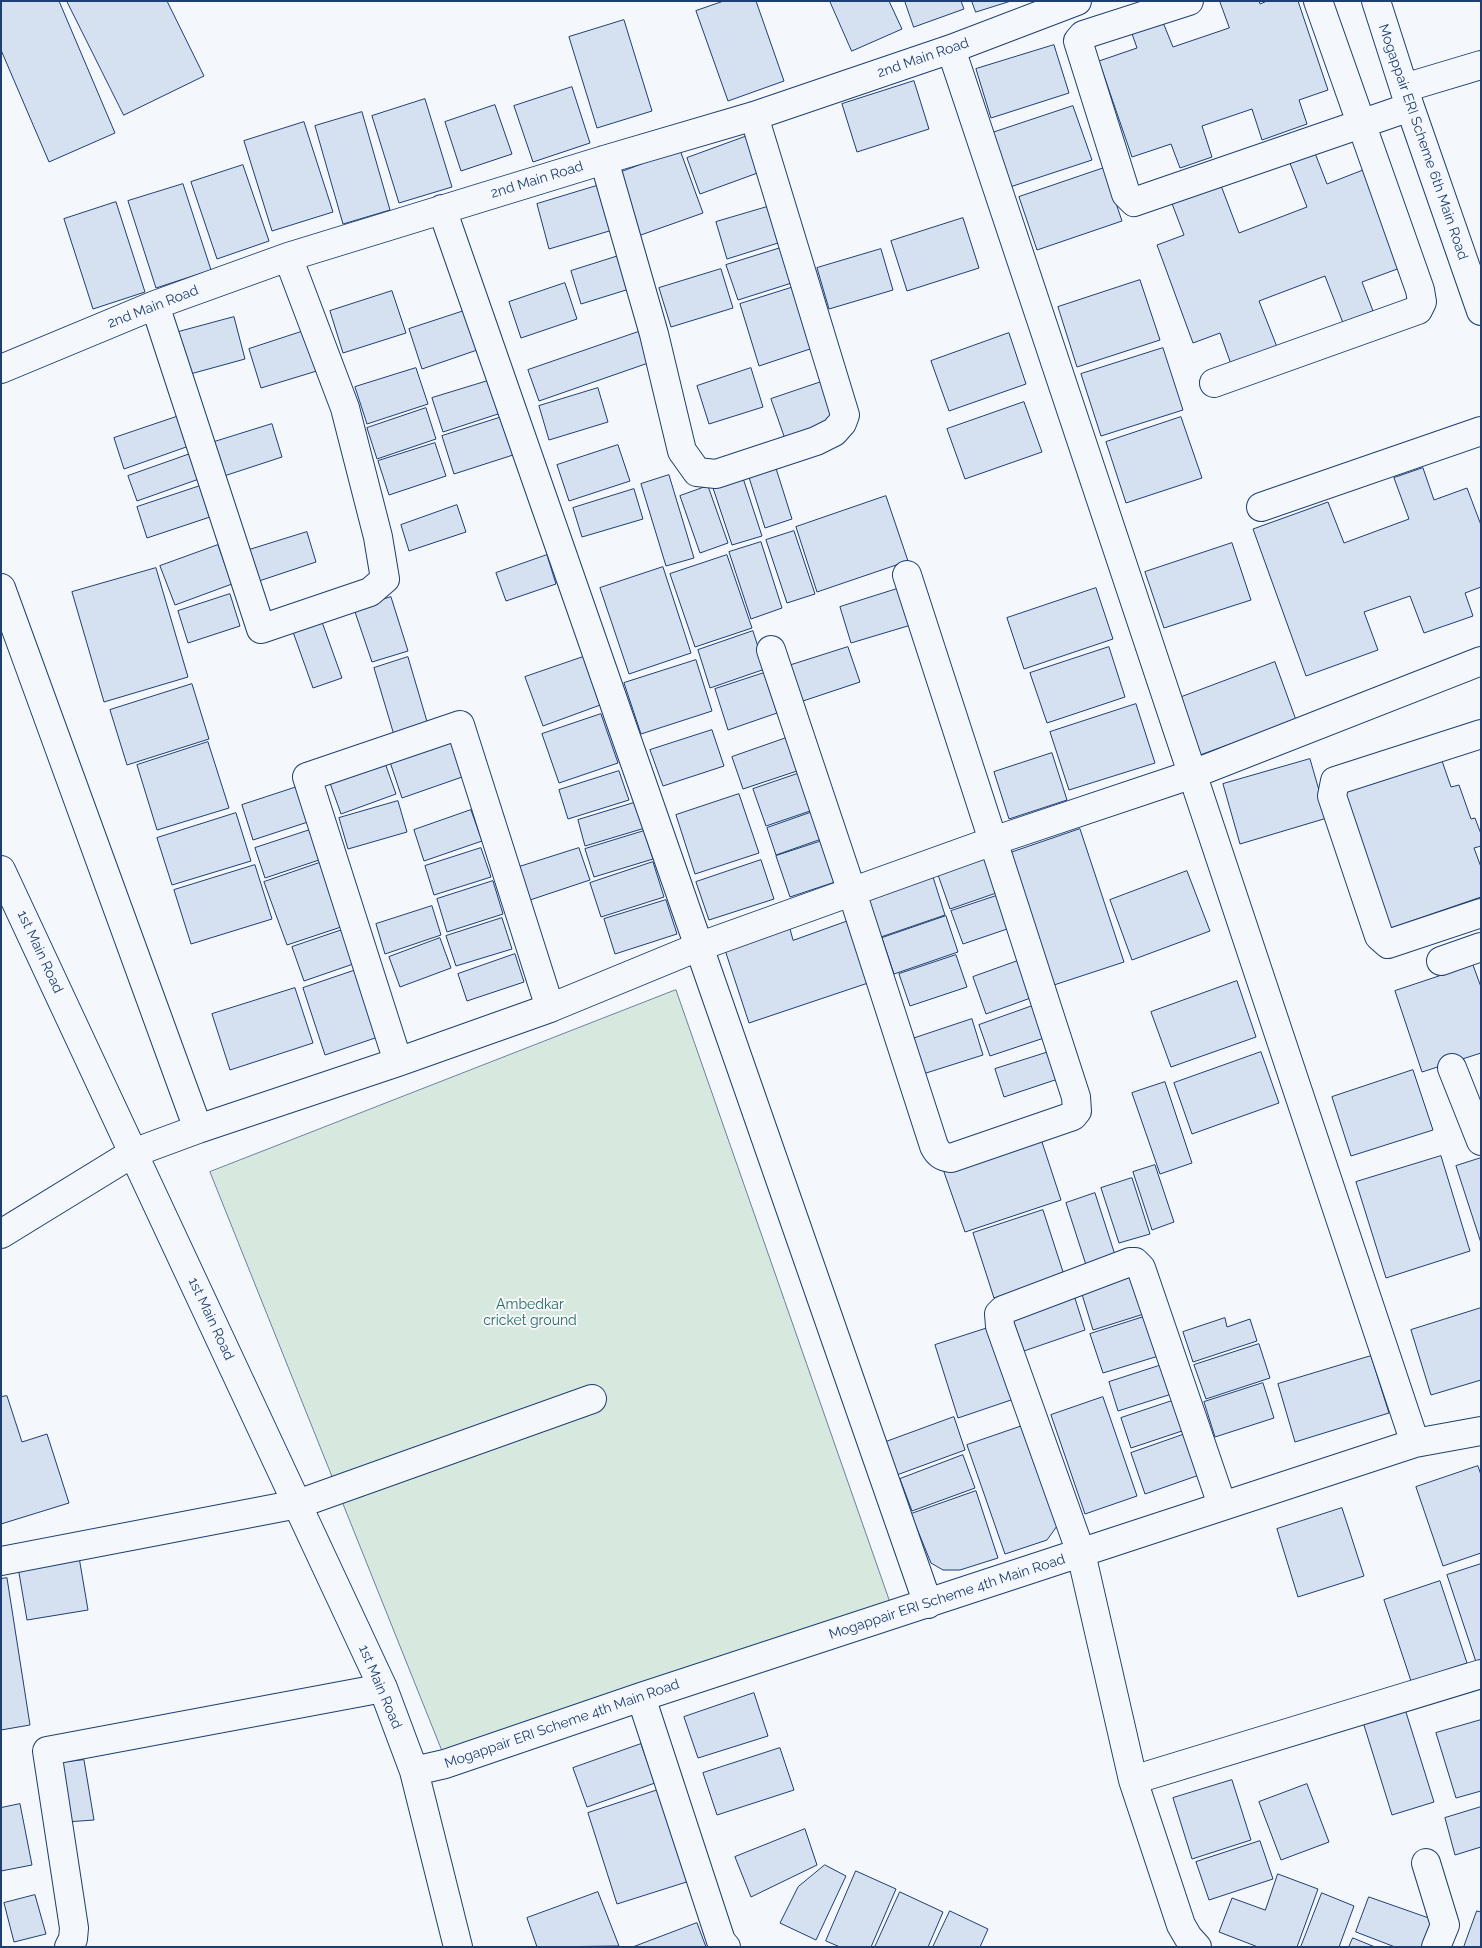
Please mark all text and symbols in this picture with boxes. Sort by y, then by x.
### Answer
street label: Mogappair ERI Scheme 6th Main Road [1375,22,1471,262]
street label: 2nd Main Road [875,34,971,82]
street label: 2nd Main Road [489,158,585,202]
street label: 2nd Main Road [105,282,201,332]
street label: 1st Main Road [14,908,66,996]
street label: 1st Main Road [185,1275,237,1363]
park label: Ambedkar cricket ground [483,1297,577,1330]
street label: Mogappair ERI Scheme 4th Main Road [827,1551,1067,1643]
street label: 1st Main Road [355,1643,405,1731]
street label: Mogappair ERI Scheme 4th Main Road [442,1676,682,1772]

